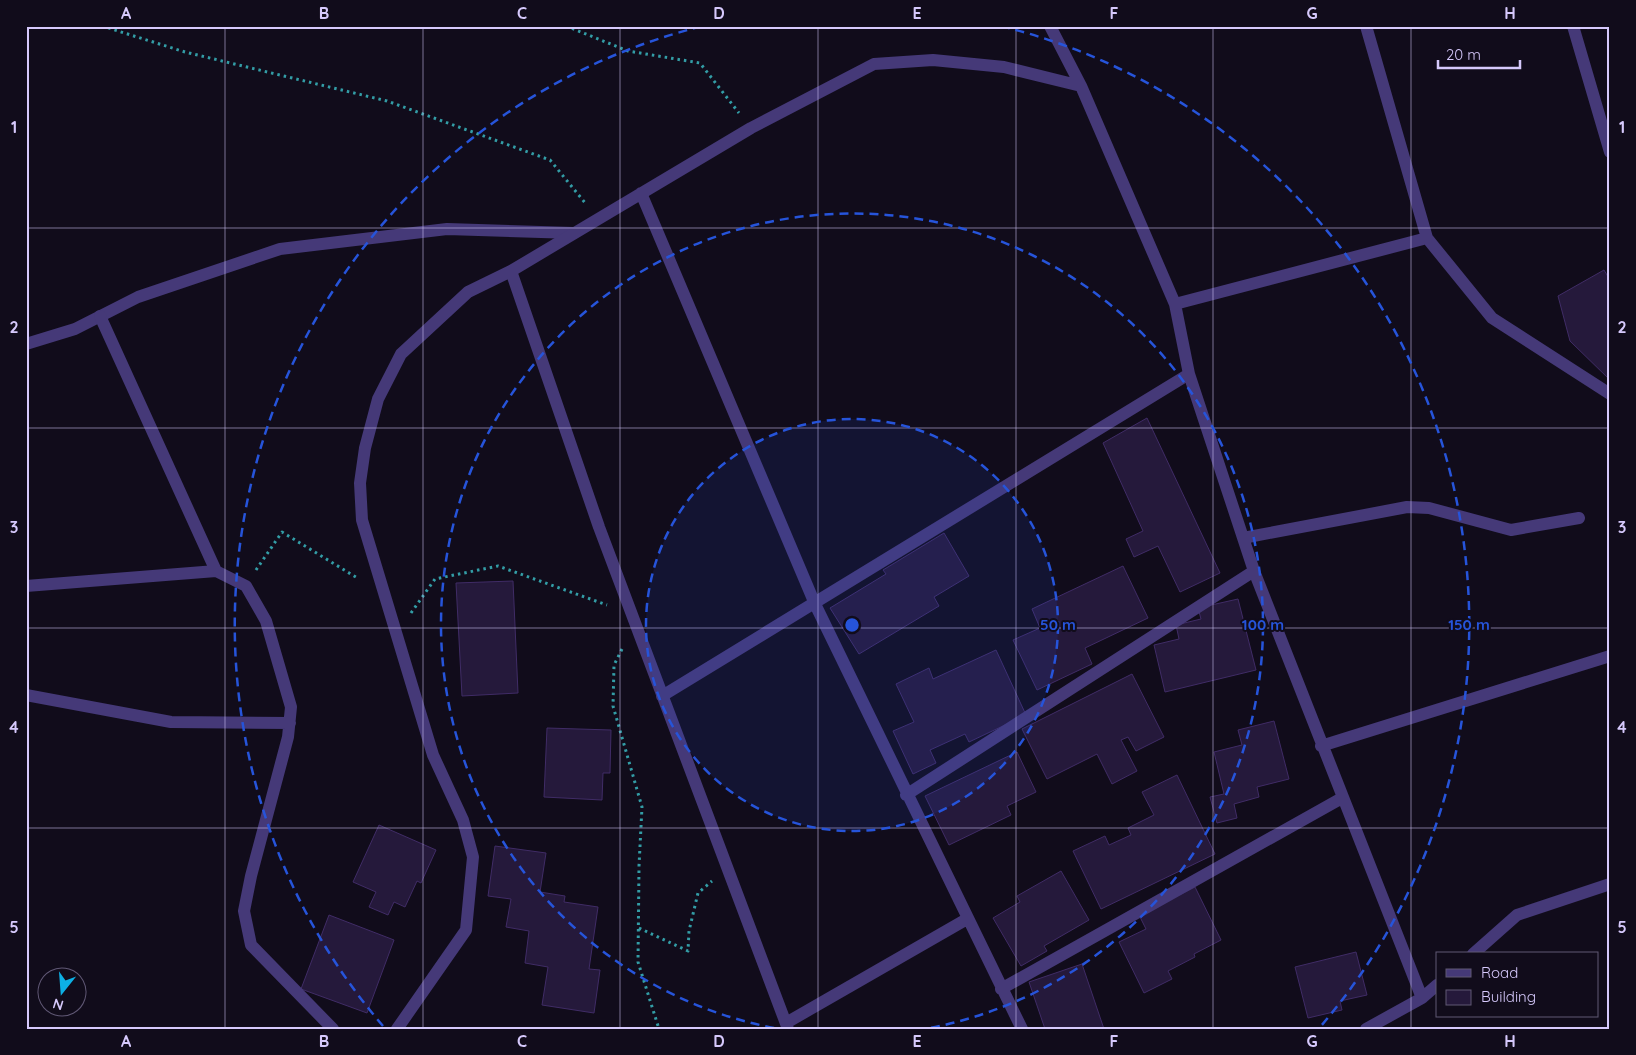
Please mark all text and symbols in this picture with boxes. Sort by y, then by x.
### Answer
text: A [121,3,132,23]
text: B [319,3,329,23]
text: C [517,3,527,23]
text: D [713,3,725,23]
text: E [912,3,922,23]
text: F [1110,3,1119,23]
text: G [1306,3,1318,23]
text: H [1504,3,1516,23]
scale bar [1438,38,1521,70]
text: 20 m [1446,45,1481,64]
text: 1 [11,117,17,137]
text: 1 [1619,117,1625,137]
text: 2 [9,317,19,337]
text: 2 [1617,317,1627,337]
text: 3 [10,517,18,537]
text: 3 [1618,517,1626,537]
text: 50 m [1040,615,1076,634]
text: 100 m [1242,615,1284,634]
text: 150 m [1448,615,1490,634]
centre of rings [843,616,861,634]
text: 4 [9,717,19,737]
text: 4 [1617,717,1627,737]
text: 5 [9,917,19,937]
text: 5 [1617,917,1627,937]
legend [1436,952,1598,1018]
text: Road [1481,963,1518,982]
north arrow [38,968,88,1018]
text: Building [1481,987,1536,1006]
text: N [51,994,66,1015]
text: A [121,1031,132,1051]
text: B [319,1031,329,1051]
text: C [517,1031,527,1051]
text: D [713,1031,725,1051]
text: E [912,1031,922,1051]
text: F [1110,1031,1119,1051]
text: G [1306,1031,1318,1051]
text: H [1504,1031,1516,1051]

